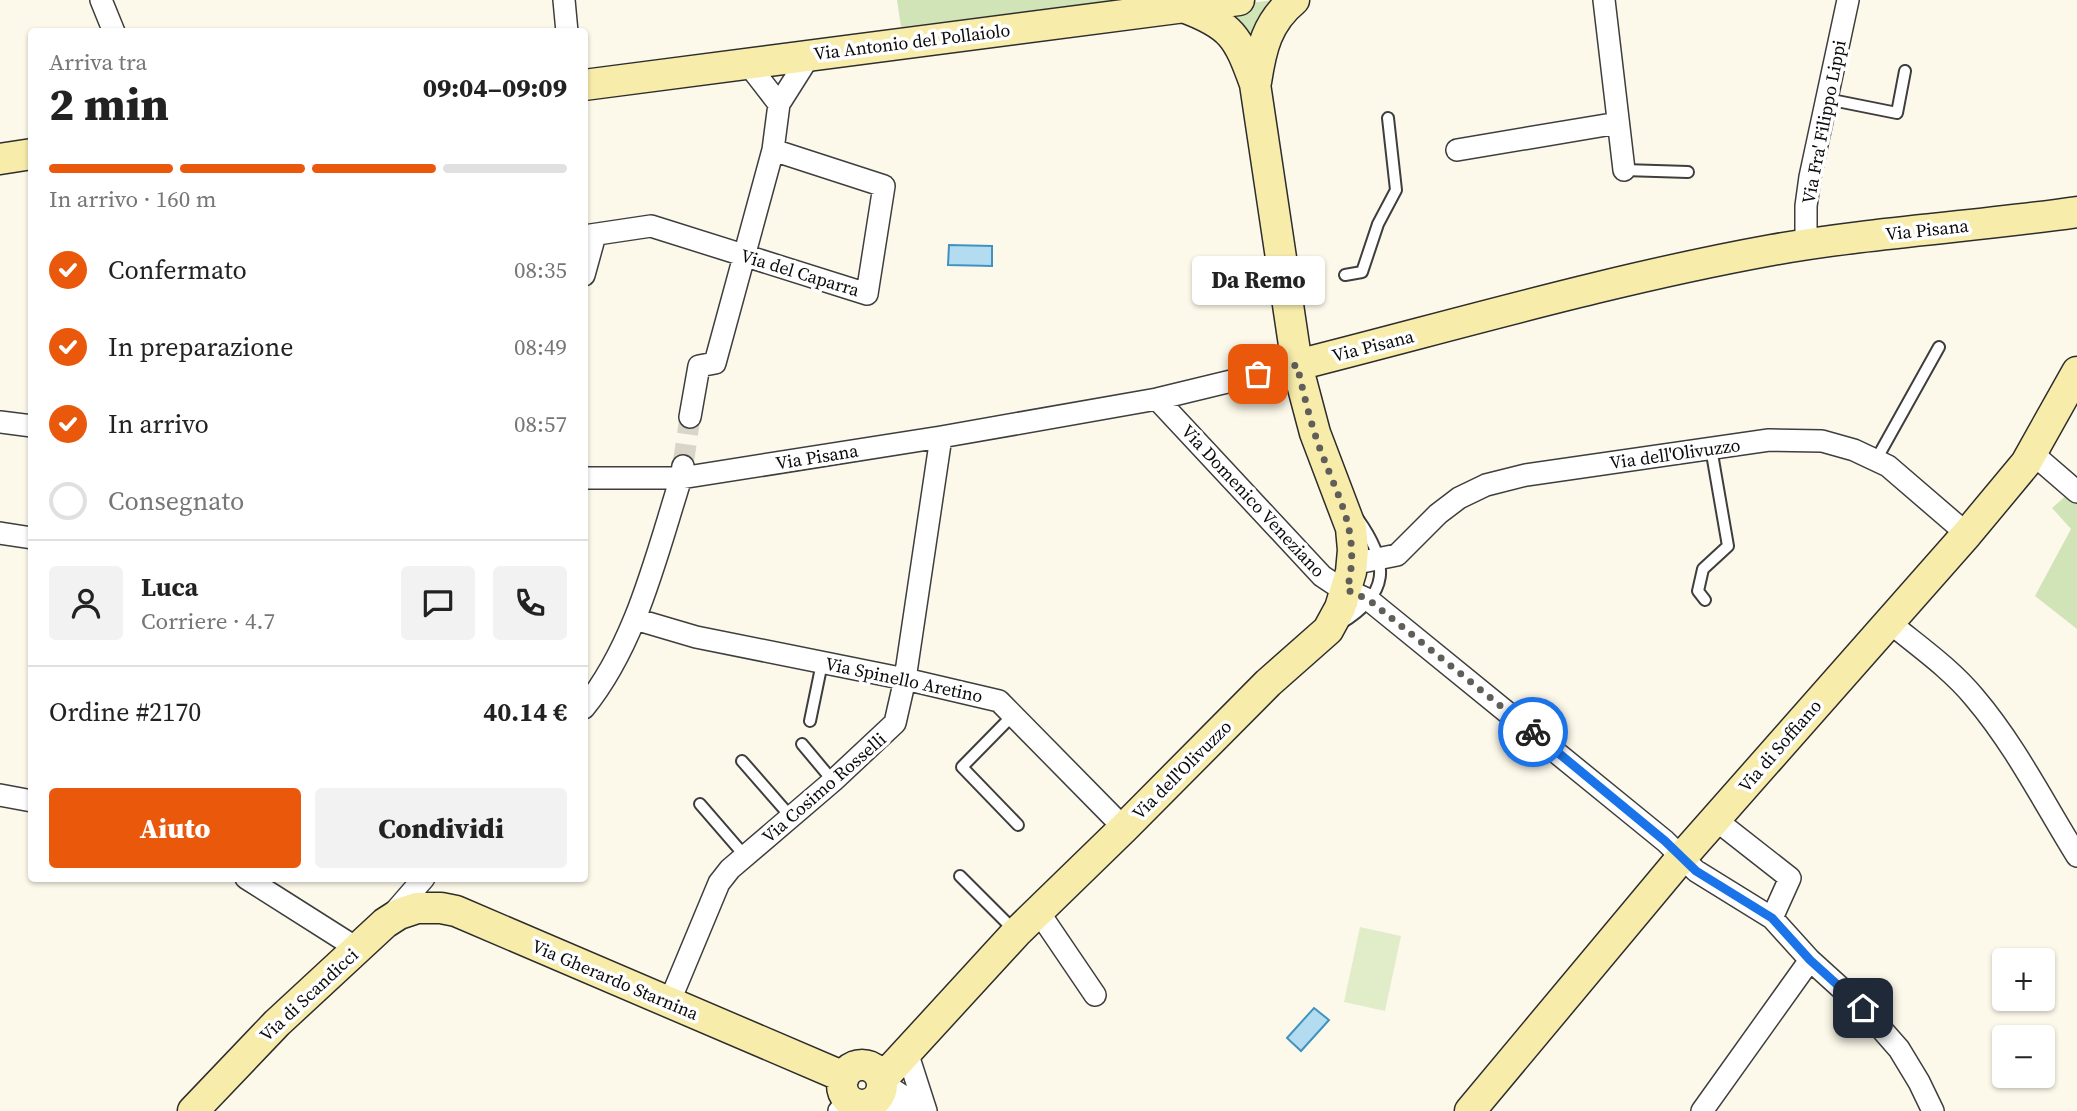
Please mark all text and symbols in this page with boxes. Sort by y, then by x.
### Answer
street label: Via Antonio del Pollaiolo [812,17,1012,66]
street label: Via Fra' Filippo Lippi [1795,38,1852,206]
text: Arriva tra [49,46,147,78]
text: 09:04–09:09 [423,70,567,106]
text: 2 min [49,72,169,135]
text: In arrivo · 160 m [49,183,216,215]
street label: Via Pisana [1884,213,1971,246]
street label: Via del Caparra [738,243,863,303]
icon: check [49,251,87,289]
text: Confermato [108,252,247,288]
text: 08:35 [514,254,567,286]
callout: Da Remo [1192,255,1324,304]
text: Da Remo [1211,264,1306,296]
street label: Via Pisana [1329,323,1417,368]
icon: check [49,328,87,366]
text: In preparazione [108,329,293,365]
text: 08:49 [514,331,567,363]
pin [1228,344,1288,404]
icon: bag [1239,355,1277,393]
icon: check [49,405,87,443]
text: In arrivo [108,406,209,442]
text: 08:57 [514,408,567,440]
street label: Via Domenico Veneziano [1176,419,1331,583]
street label: Via dell'Olivuzzo [1608,432,1742,475]
street label: Via Pisana [774,438,861,475]
text: Consegnato [108,483,244,519]
button: person [49,566,123,640]
button: chat [401,566,475,640]
button: phone [493,566,567,640]
text: Luca [141,569,198,605]
text: Corriere · 4.7 [141,605,275,637]
street label: Via Spinello Aretino [823,651,985,708]
text: Ordine #2170 [49,694,201,730]
text: 40.14 € [483,694,567,730]
street label: Via di Soffiano [1732,694,1827,797]
courier [1498,697,1568,767]
icon: bike [1514,713,1552,751]
street label: Via dell'Olivuzzo [1126,714,1237,825]
street label: Via Cosimo Rosselli [756,727,891,849]
button: Aiuto [49,788,301,868]
button: Condividi [315,788,567,868]
street label: Via Gherardo Starnina [528,933,703,1026]
street label: Via di Scandicci [254,942,363,1047]
map controls [1992,948,2055,1088]
button: + [1992,948,2055,1011]
pin [1833,978,1893,1038]
icon: home [1844,989,1882,1027]
button: − [1992,1025,2055,1088]

